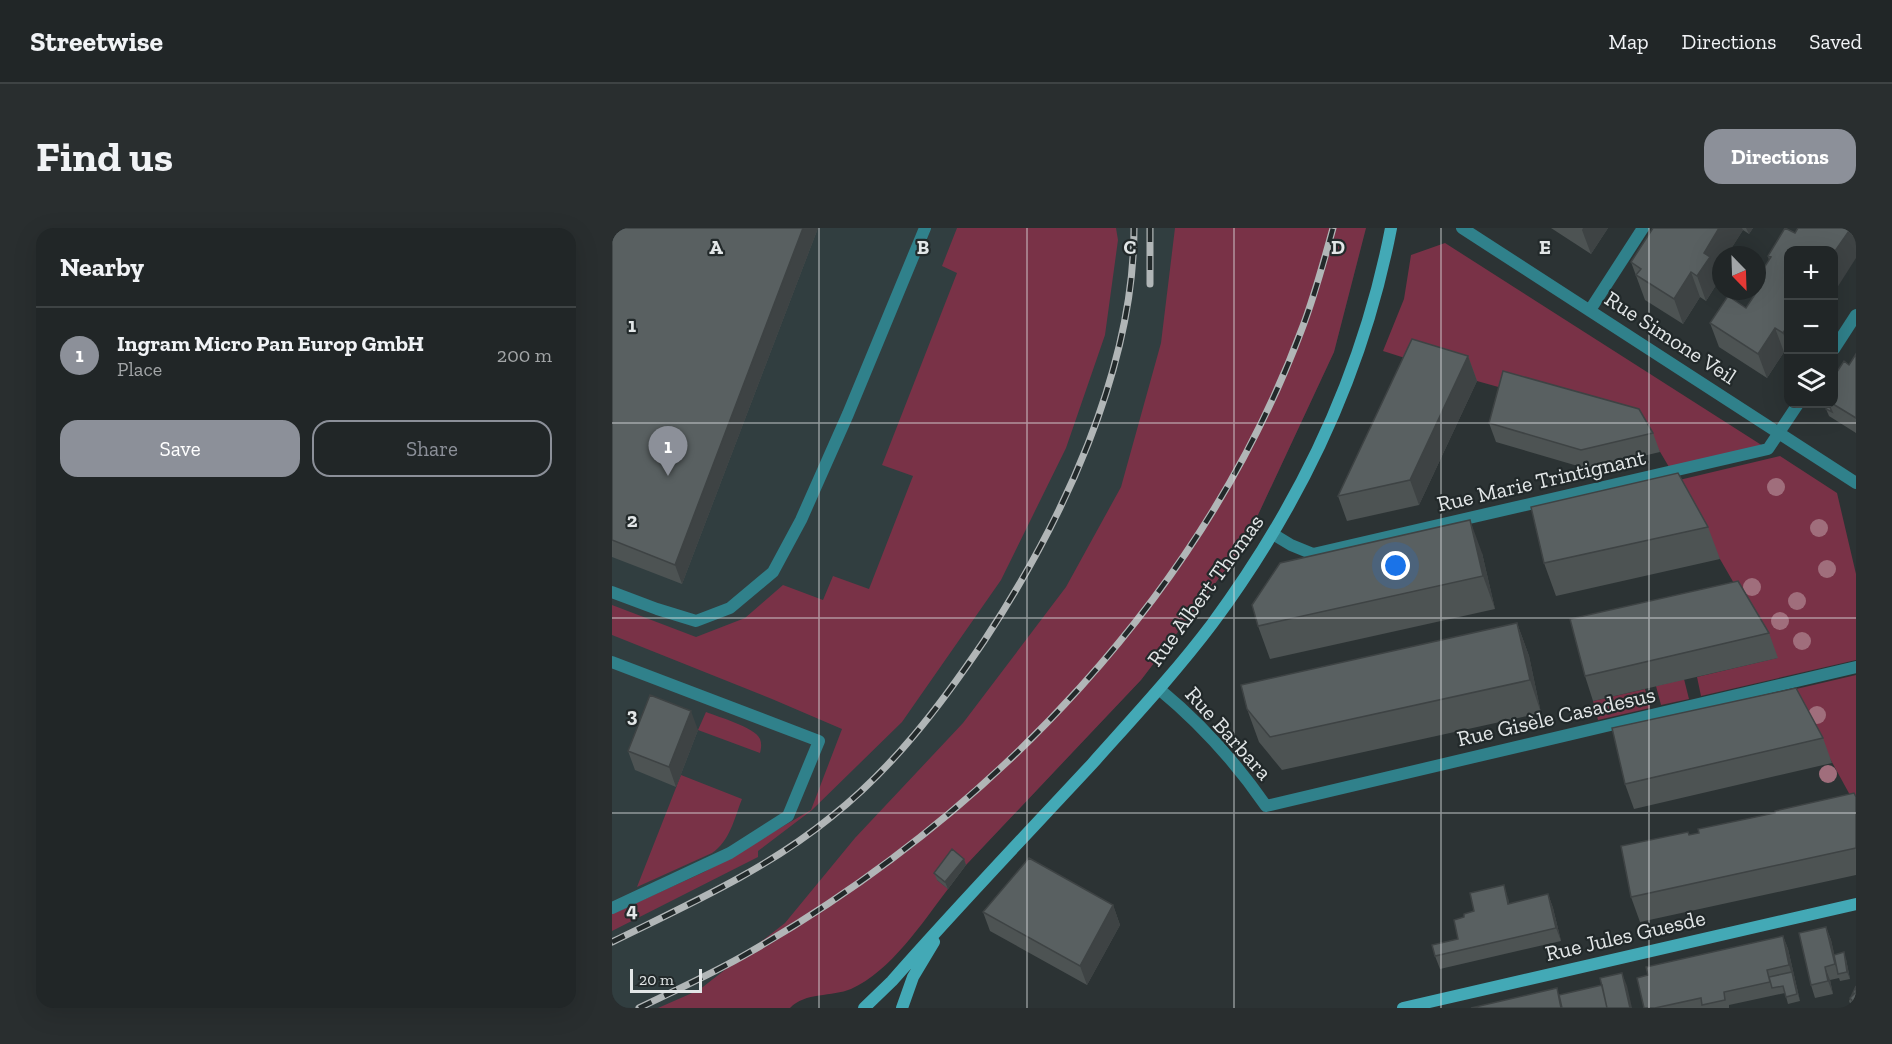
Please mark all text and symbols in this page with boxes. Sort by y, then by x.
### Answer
text: Streetwise [30,25,163,58]
text: Map [1609,29,1649,54]
text: Directions [1682,29,1776,54]
text: Saved [1809,29,1862,54]
button: Directions [1704,129,1856,184]
text: Find us [36,131,173,182]
text: A [709,235,723,259]
text: B [917,235,929,259]
text: C [1124,235,1137,259]
text: D [1331,235,1345,259]
text: E [1539,235,1551,259]
north arrow [1712,246,1766,300]
map controls [1784,246,1838,408]
button: + [1784,246,1838,300]
text: Nearby [60,251,144,283]
street label: Rue Simone Veil [1600,285,1742,390]
button: − [1784,300,1838,354]
text: 1 [628,313,636,337]
text: Ingram Micro Pan Europ GmbH [117,330,424,357]
text: 1 [75,343,84,367]
text: 200 m [497,343,552,367]
button: layers [1784,354,1838,408]
text: Place [117,357,162,381]
button: Save [60,420,300,477]
button: Share [312,420,552,477]
pin: 1 [648,426,688,476]
street label: Rue Marie Trintignant [1434,443,1649,518]
text: 2 [627,508,638,532]
street label: Rue Albert Thomas [1141,509,1270,672]
your location [1381,551,1410,580]
street label: Rue Barbara [1180,681,1278,786]
street label: Rue Gisèle Casadesus [1454,681,1658,752]
text: 3 [627,703,638,727]
text: 4 [626,898,638,922]
street label: Rue Jules Guesde [1542,904,1708,967]
scale bar [630,966,702,994]
text: 20 m [639,970,674,989]

